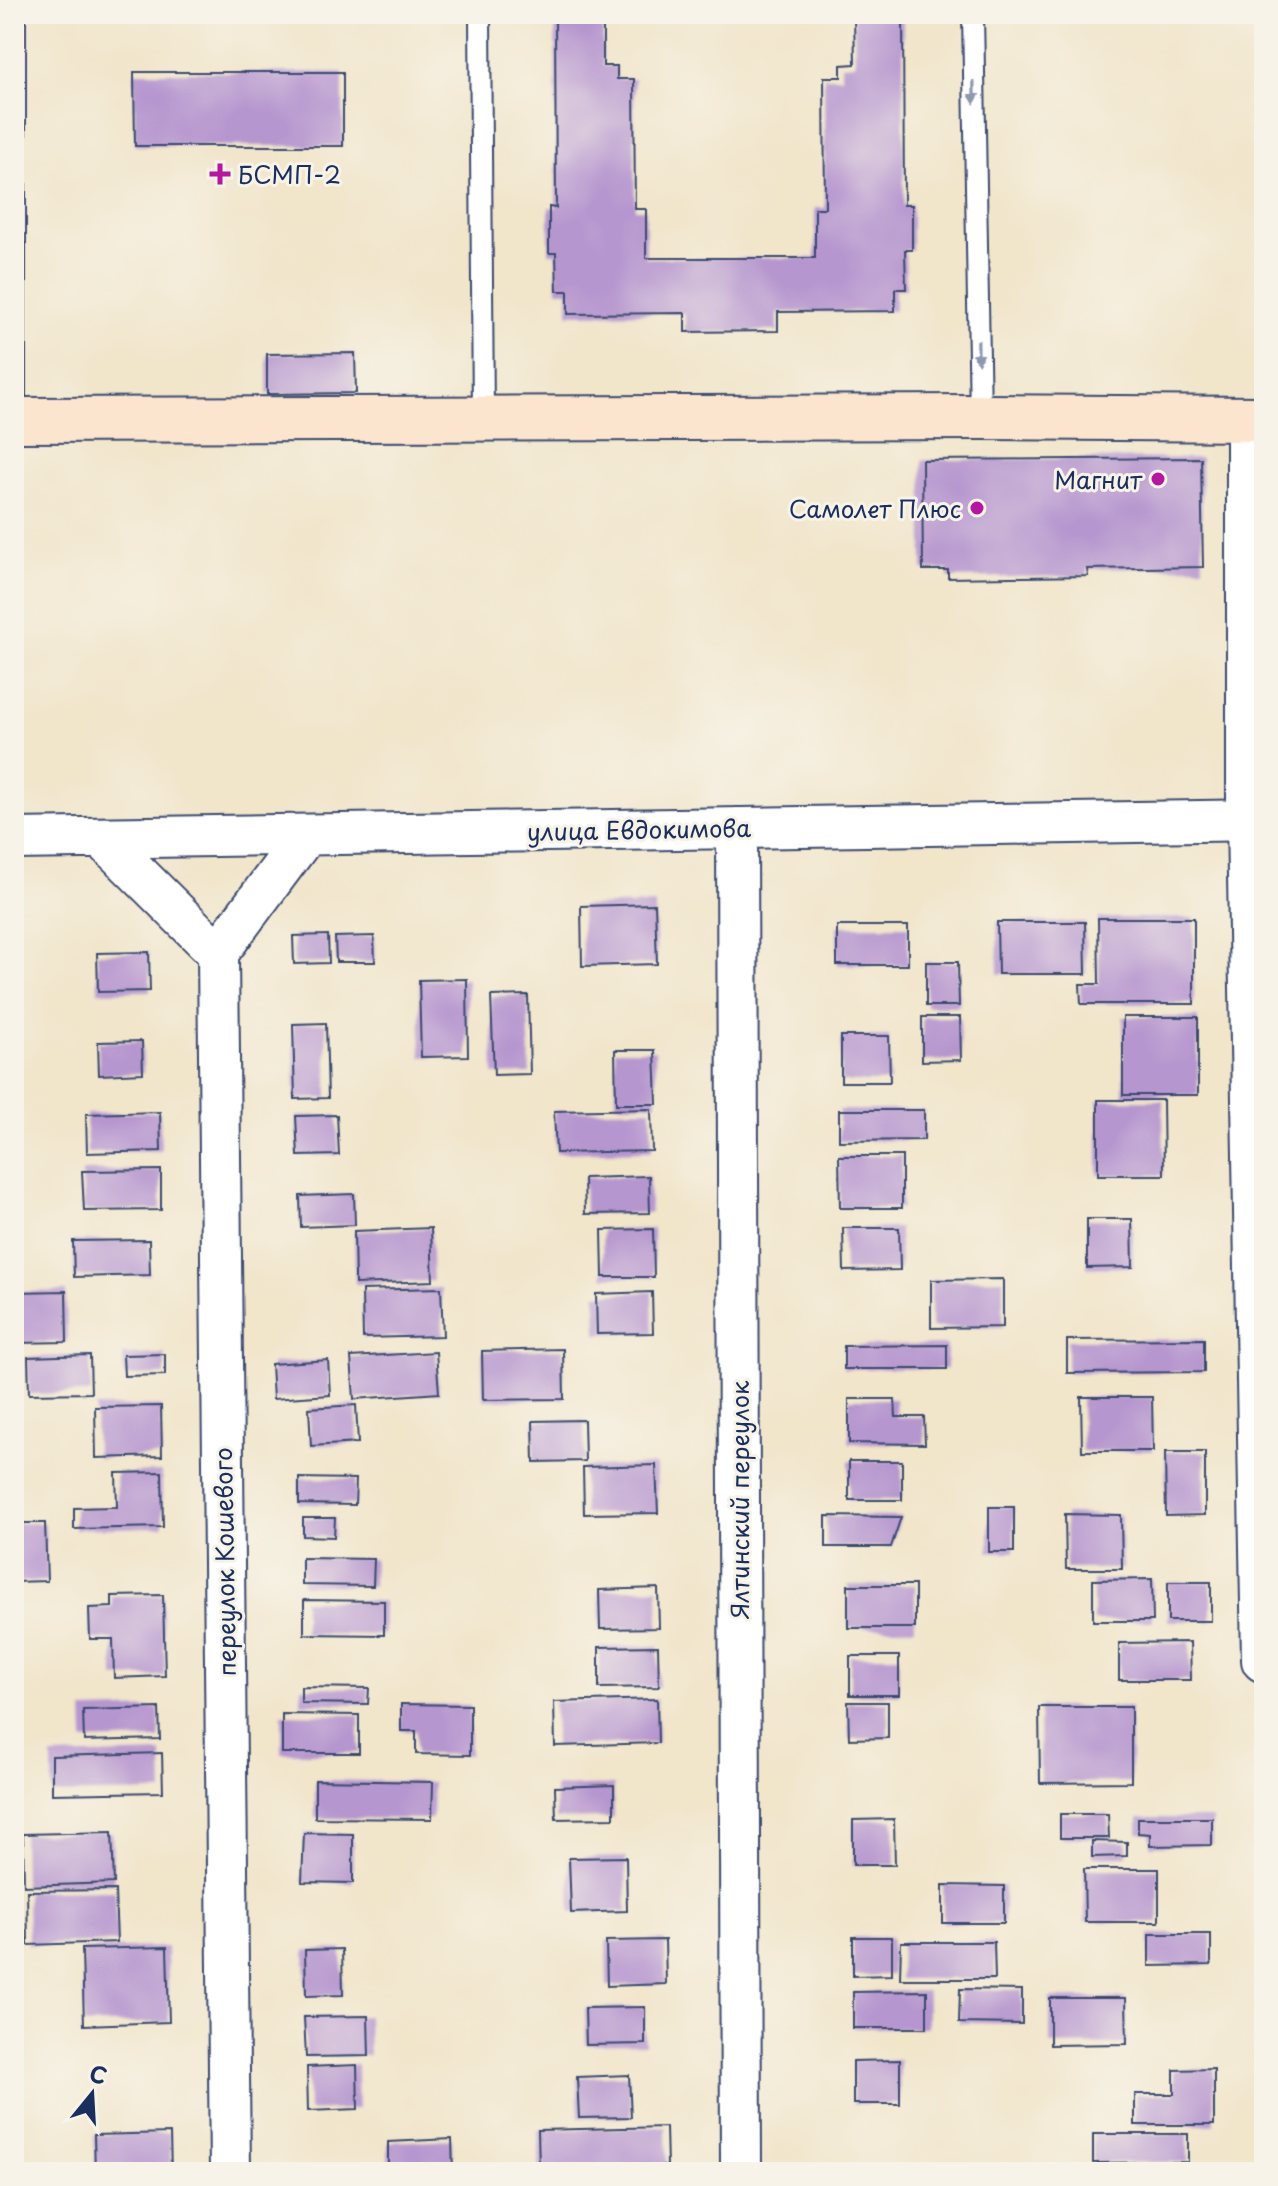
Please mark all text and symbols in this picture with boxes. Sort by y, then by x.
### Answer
one-way arrow [967,80,980,105]
place label: БСМП-2 [238,156,341,192]
marker: БСМП-2 [209,163,231,185]
one-way arrow [972,340,984,365]
place label: Магнит [1054,461,1143,497]
marker: Магнит [1149,470,1167,488]
place label: Самолет Плюс [789,490,961,526]
marker: Самолет Плюс [968,499,986,517]
street label: улица Евдокимова [527,809,751,849]
street label: Ялтинский переулок [721,1380,757,1619]
street label: переулок Кошевого [204,1447,244,1677]
north arrow [52,2054,132,2134]
text: С [86,2055,112,2092]

